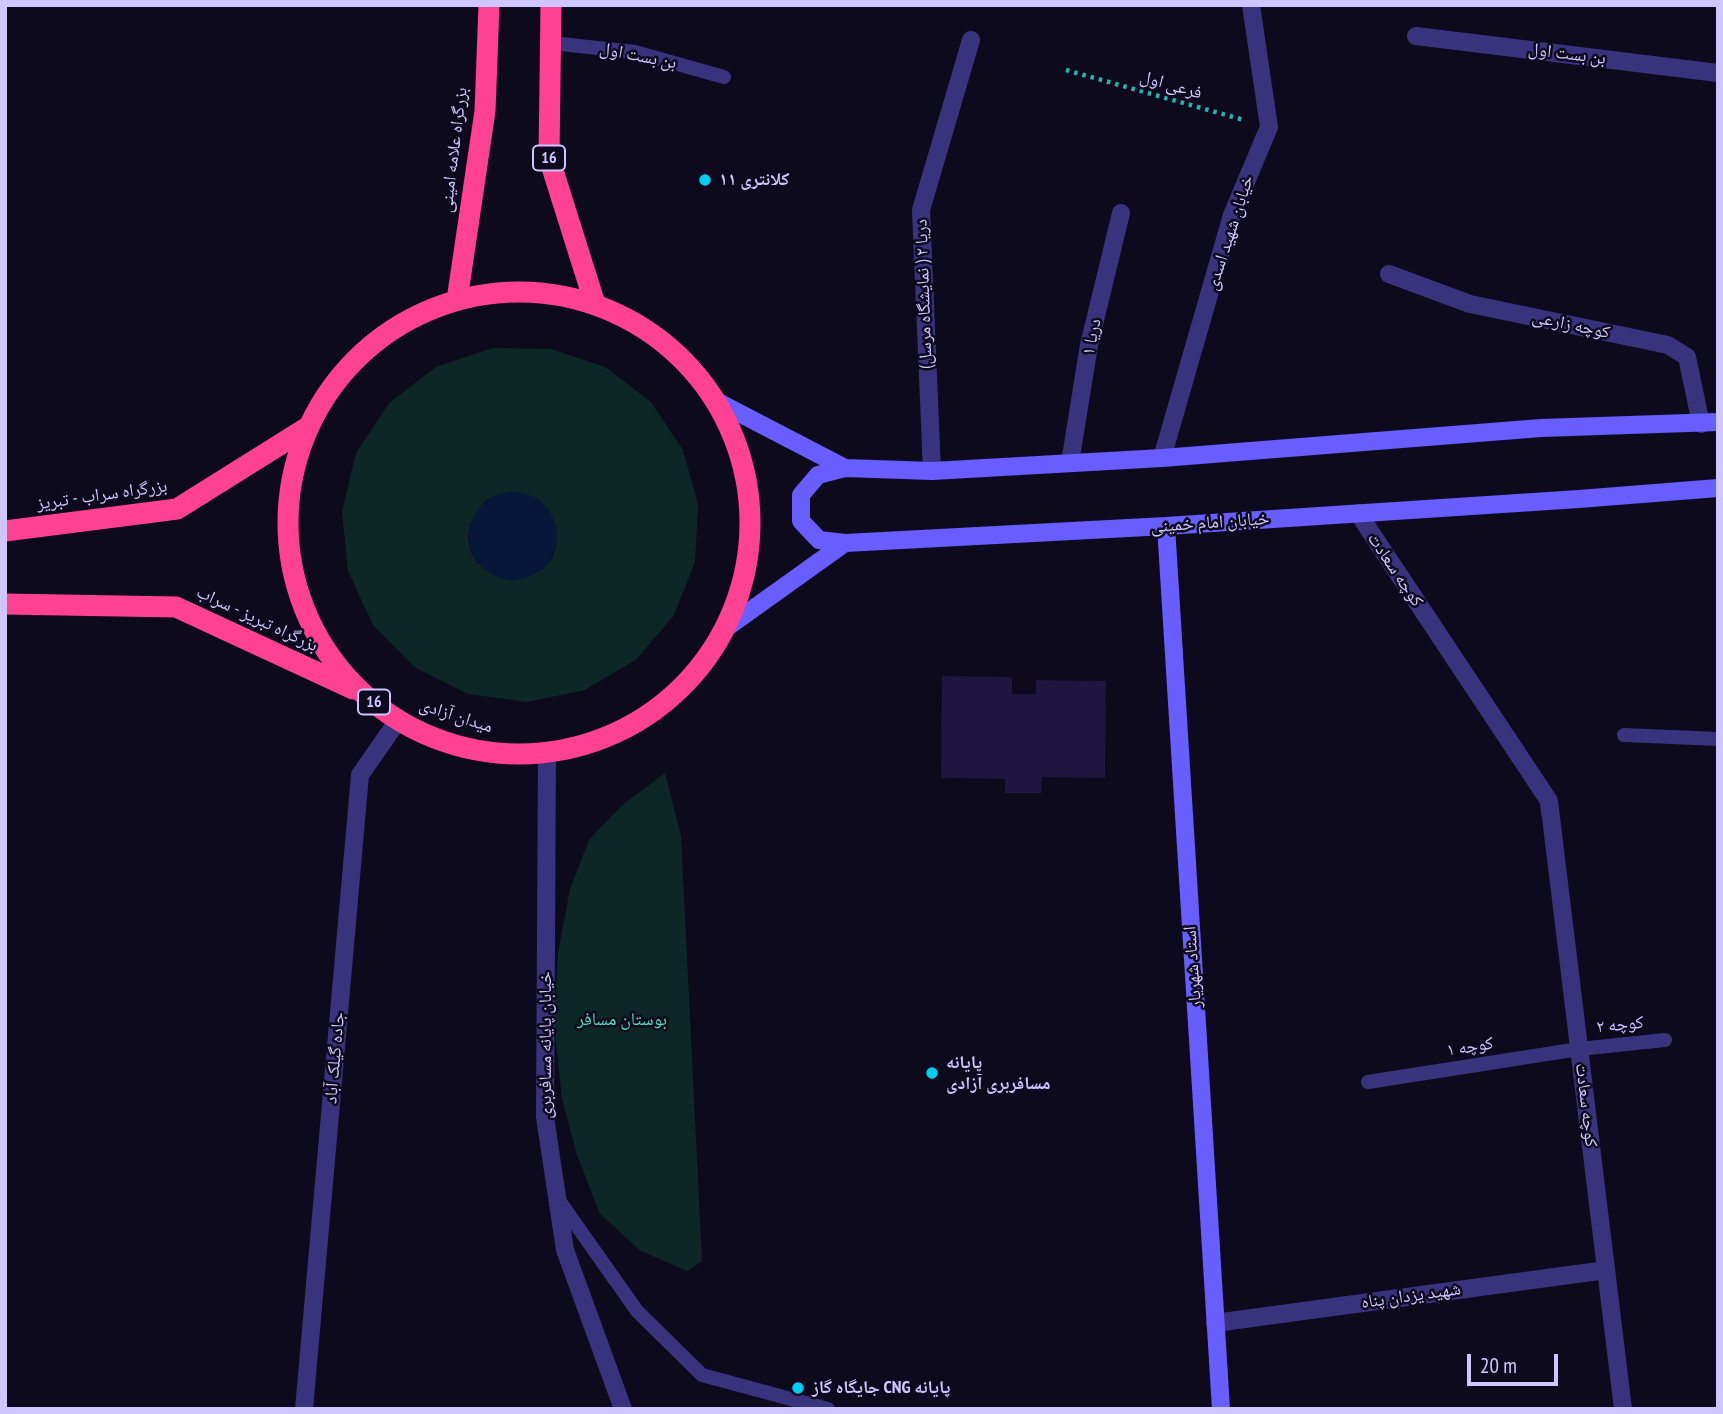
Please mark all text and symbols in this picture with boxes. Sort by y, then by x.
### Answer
street label: بن بست اول [598,38,678,74]
street label: بن بست اول [1527,39,1607,69]
street label: فرعی اول [1137,66,1205,104]
street label: بزرگراه علامه امینی [436,86,472,214]
road number: 16 [533,146,565,170]
place label: کلانتری ۱۱ [719,169,790,191]
marker: کلانتری ۱۱ [697,172,713,188]
street label: خیابان شهید اسدی [1201,173,1259,293]
street label: دریا ۲ ( نمایشگاه مرسل) [911,219,937,369]
street label: کوچه زارعی [1530,306,1612,344]
street label: دریا ۱ [1078,317,1106,357]
street label: بزرگراه سراب - تبریز [35,475,169,515]
street label: خیابان امام خمینی [1150,508,1270,538]
street label: کوچه سعادت [1362,529,1428,611]
street label: بزرگراه تبریز - سراب [193,581,321,657]
road number: 16 [358,690,390,715]
street label: میدان آزادی [417,694,495,738]
street label: استاد شهریار [1179,925,1207,1009]
street label: خیابان پایانه مسافربری [535,971,557,1119]
park label: بوستان مسافر [577,1009,667,1031]
street label: جاده گیلک آباد [320,1011,350,1105]
street label: کوچه ۲ [1595,1012,1645,1038]
street label: کوچه ۱ [1445,1033,1495,1061]
place label: پایانه مسافربری آزادی [946,1052,1051,1094]
street label: کوچه سعادت [1570,1062,1602,1148]
marker: پایانه مسافربری آزادی [924,1065,940,1081]
street label: شهید یزدان پناه [1360,1278,1462,1314]
scale bar [1471,1340,1562,1384]
text: 20 m [1480,1352,1517,1379]
place label: جایگاه گاز CNG پایانه [812,1377,950,1399]
marker: جایگاه گاز CNG پایانه [790,1380,806,1396]

